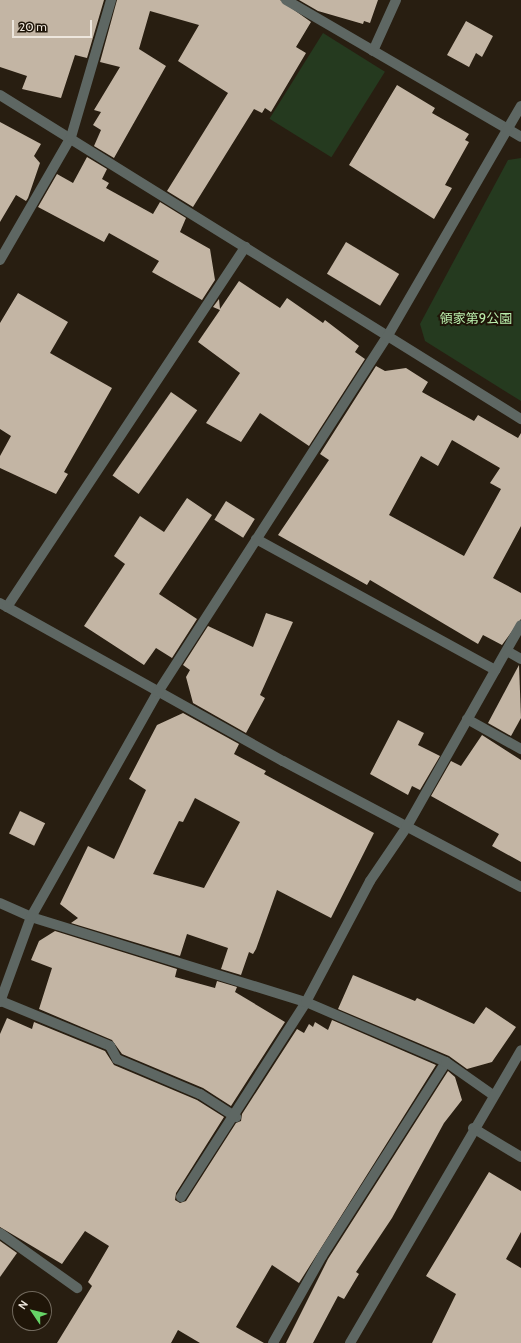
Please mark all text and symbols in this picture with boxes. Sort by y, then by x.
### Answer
scale bar [14,12,94,38]
text: 20 m [19,19,47,34]
park label: 領家第9公園 [440,310,512,326]
north arrow [12,1291,52,1331]
text: N [15,1297,31,1312]

